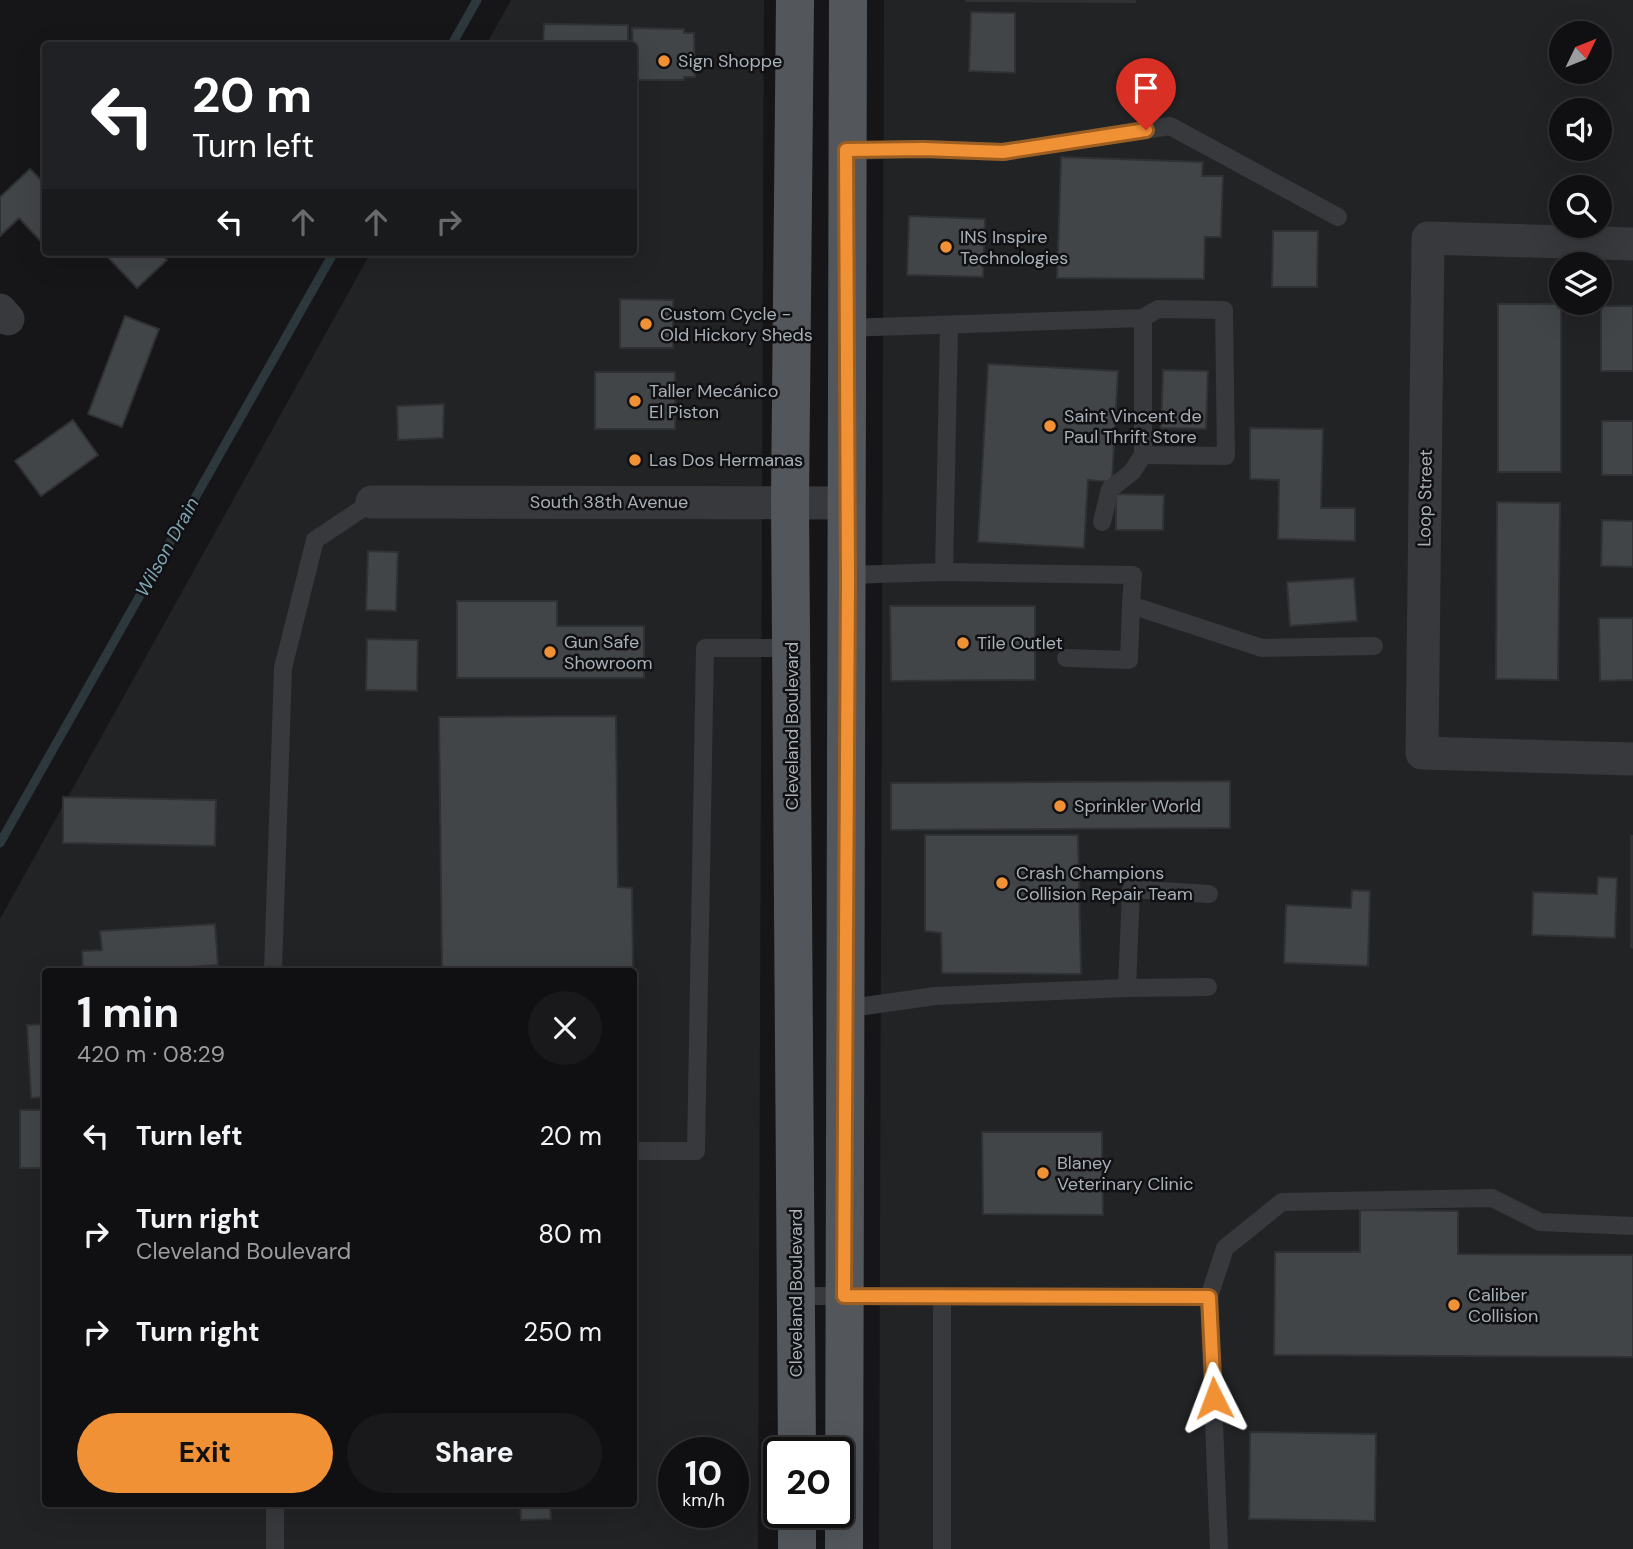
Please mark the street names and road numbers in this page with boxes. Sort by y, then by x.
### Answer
street label: Loop Street [1412,449,1438,547]
street label: South 38th Avenue [530,490,688,514]
street label: Cleveland Boulevard [780,642,804,810]
street label: Cleveland Boulevard [784,1209,808,1377]

